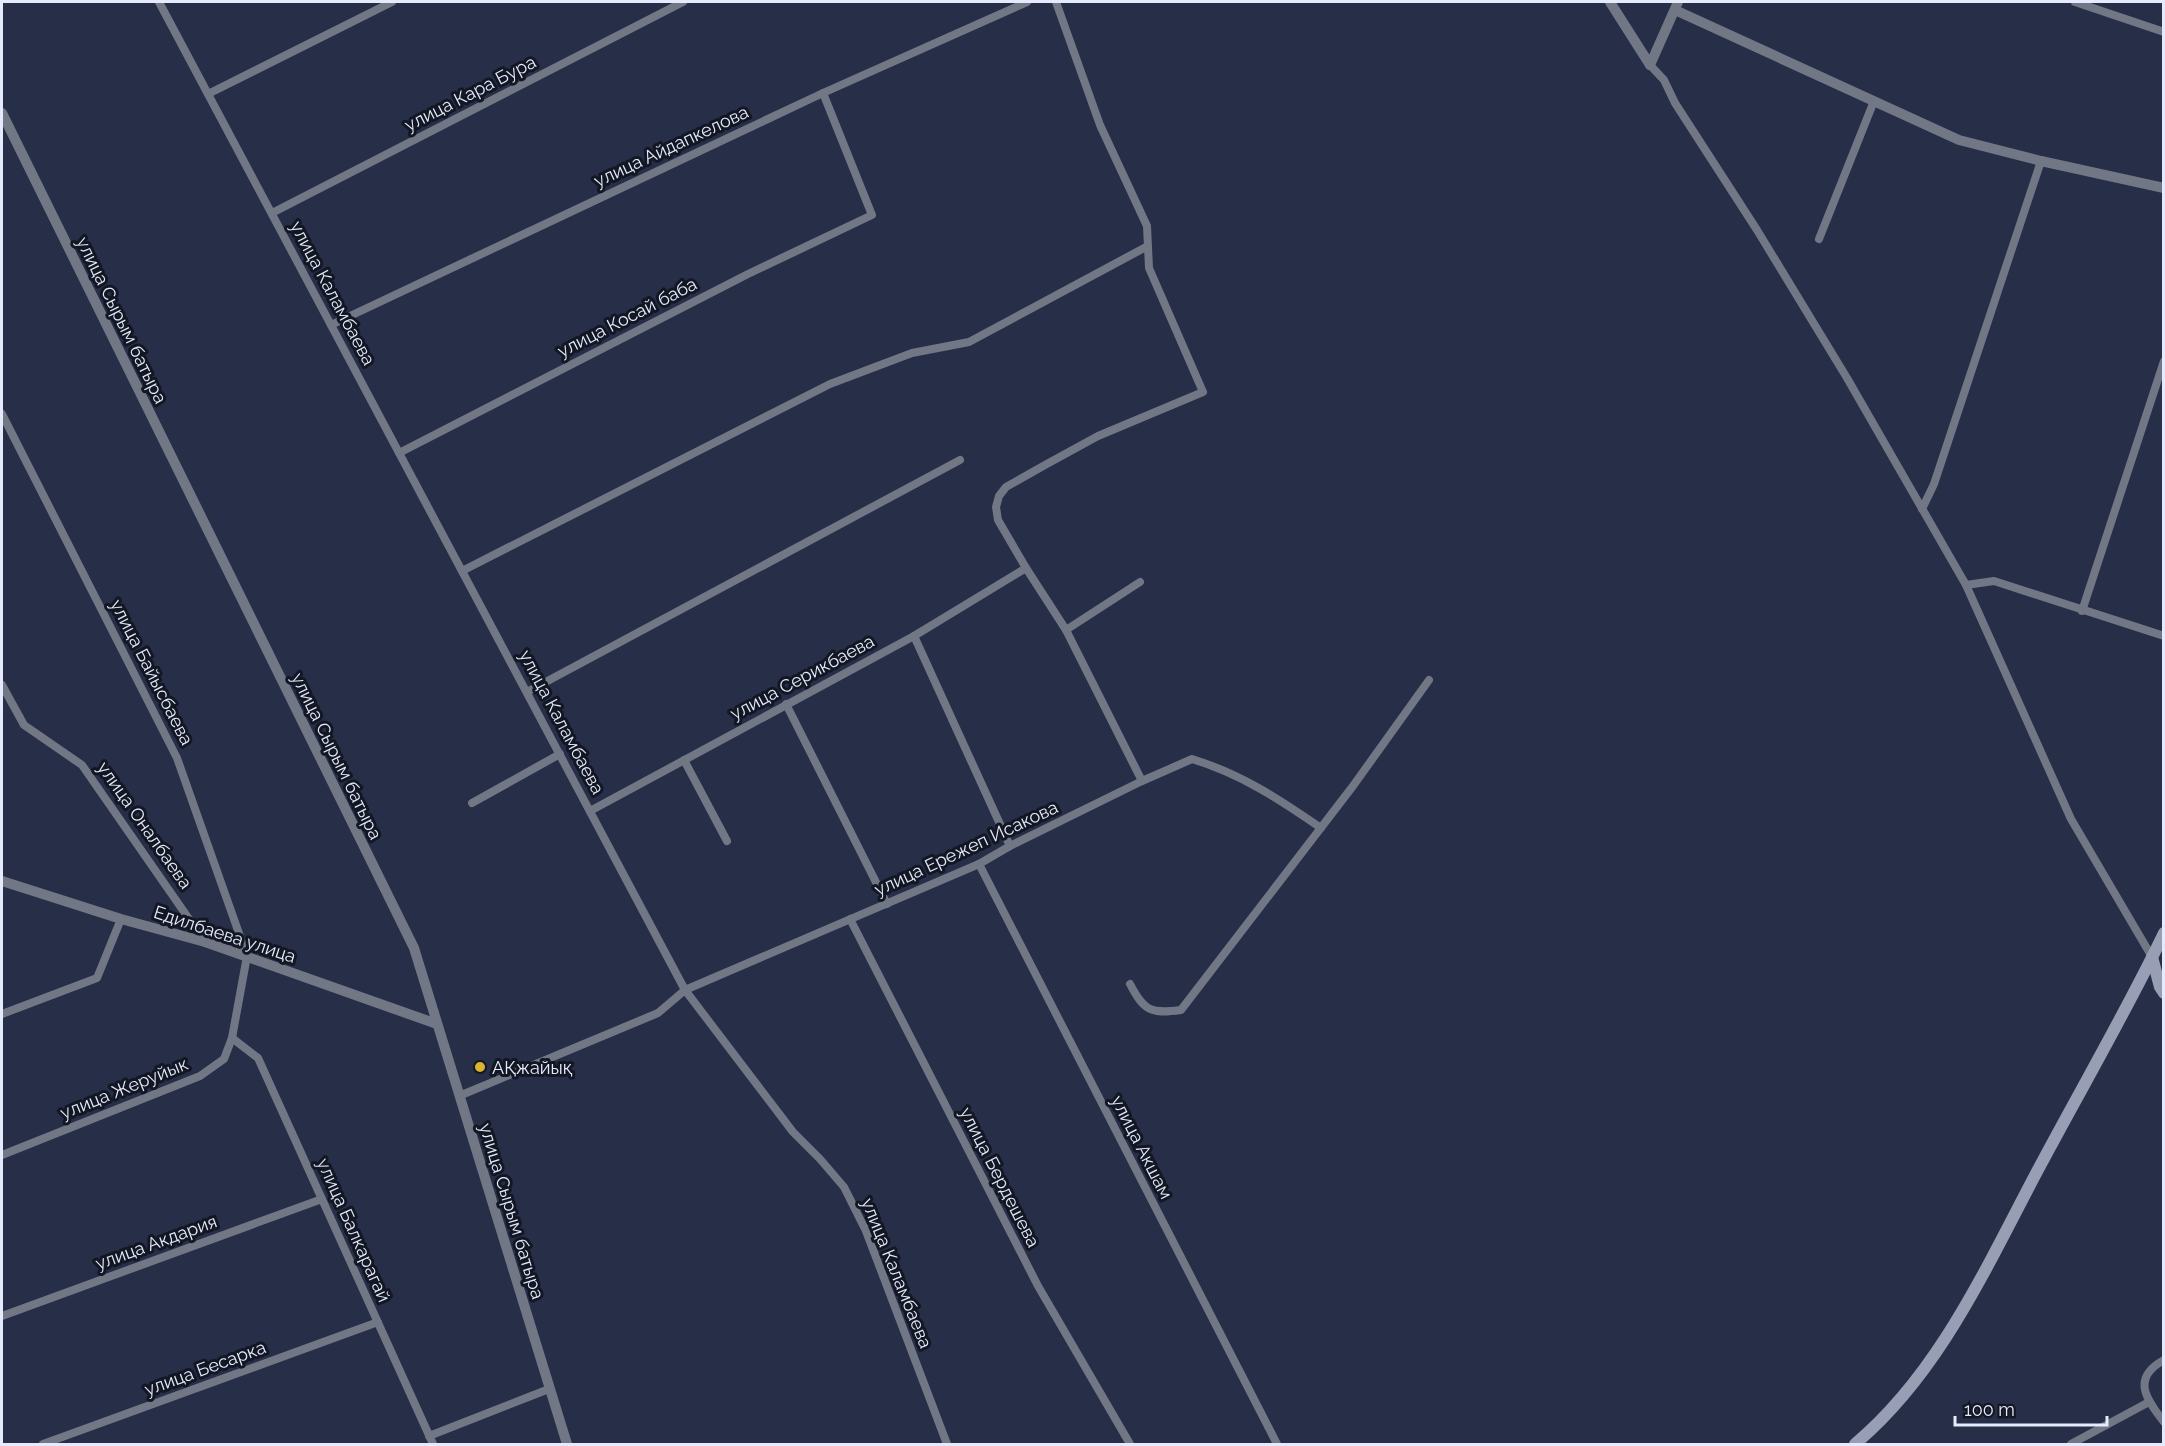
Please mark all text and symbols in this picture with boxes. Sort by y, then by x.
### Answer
street label: улица Кара Бура [401,51,539,135]
street label: улица Айдапкелова [590,101,752,191]
street label: улица Каламбаева [286,217,380,369]
street label: улица Сырым батыра [72,233,172,407]
street label: улица Косай баба [554,273,700,361]
street label: улица Байысбаева [106,596,198,748]
street label: улица Серикбаева [726,630,878,724]
street label: улица Каламбаева [515,646,609,798]
street label: улица Сырым батыра [287,669,387,843]
street label: улица Оналбаева [93,757,197,893]
street label: улица Ережеп Исакова [871,796,1061,900]
street label: Едилбаева улица [151,901,299,967]
street label: улица Жеруйык [57,1053,191,1123]
place label: АҚжайық [492,1057,573,1078]
marker: АҚжайық [473,1060,487,1074]
street label: улица Акшам [1107,1092,1177,1202]
street label: улица Бердешева [956,1103,1044,1251]
street label: улица Сырым батыра [475,1120,549,1302]
street label: улица Балкарагай [313,1155,395,1305]
street label: улица Каламбаева [857,1195,937,1351]
street label: улица Акдария [92,1210,220,1274]
street label: улица Бесарка [141,1336,269,1400]
scale bar [1955,1389,2106,1427]
text: 100 m [1964,1399,2015,1420]

